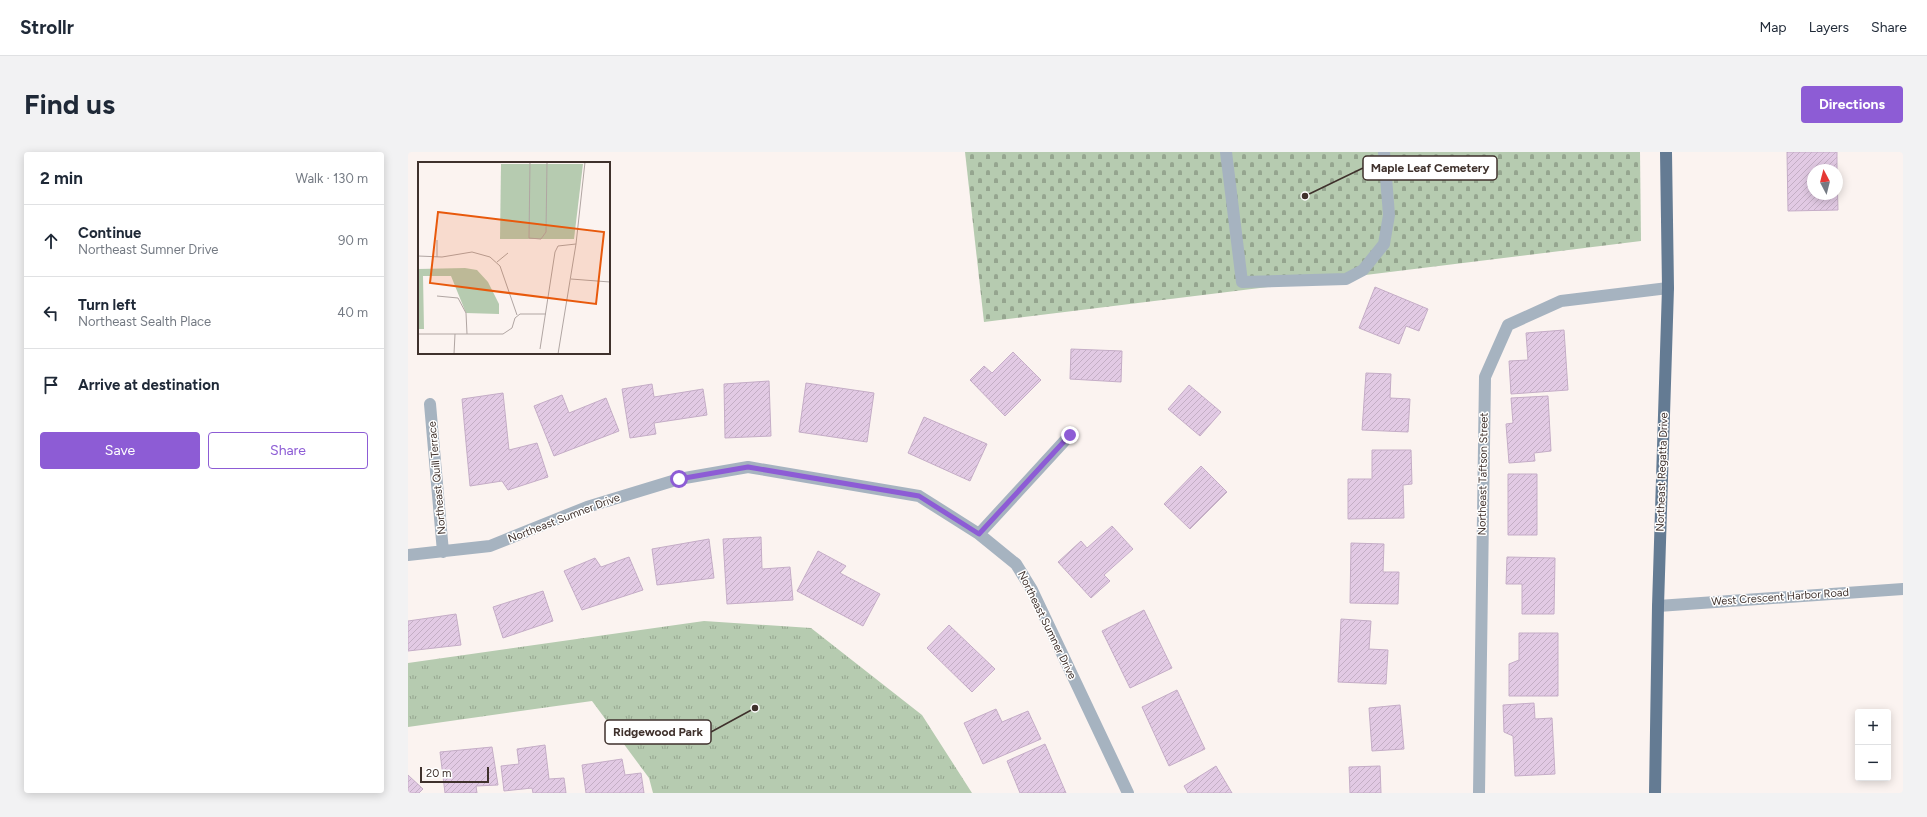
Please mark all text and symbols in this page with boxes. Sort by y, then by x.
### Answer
text: Strollr [20,16,74,39]
text: Map [1759,19,1787,36]
text: Layers [1809,19,1849,36]
text: Share [1871,19,1907,36]
button: Directions [1801,86,1903,123]
text: Find us [24,87,115,121]
callout: Maple Leaf Cemetery [1363,156,1497,180]
text: Maple Leaf Cemetery [1371,161,1489,175]
inset map [418,162,610,354]
north arrow [1807,164,1843,200]
text: 2 min [40,168,83,188]
text: Walk · 130 m [295,171,368,186]
text: Continue [78,224,141,242]
icon: ahead [40,230,62,252]
text: 90 m [338,233,368,248]
text: Northeast Sumner Drive [78,242,218,257]
text: Turn left [78,296,136,314]
icon: left [40,302,62,324]
text: 40 m [337,305,368,320]
text: Northeast Sealth Place [78,314,211,329]
icon: arrive [40,374,62,396]
text: Arrive at destination [78,376,219,394]
street label: Northeast Taftson Street [1475,412,1491,536]
street label: Northeast Regatta Drive [1653,412,1671,532]
street label: Northeast Quill Terrace [426,421,448,535]
route end [1061,426,1079,444]
button: Save [40,432,200,469]
button: Share [208,432,368,469]
route start [670,470,688,488]
street label: Northeast Sumner Drive [506,491,622,545]
street label: Northeast Sumner Drive [1015,569,1079,681]
street label: West Crescent Harbor Road [1711,586,1849,608]
map controls [1855,709,1891,781]
button: + [1855,709,1891,745]
callout: Ridgewood Park [605,720,711,744]
text: Ridgewood Park [613,725,703,739]
button: − [1855,745,1891,781]
scale bar [420,765,489,784]
text: 20 m [426,767,451,780]

